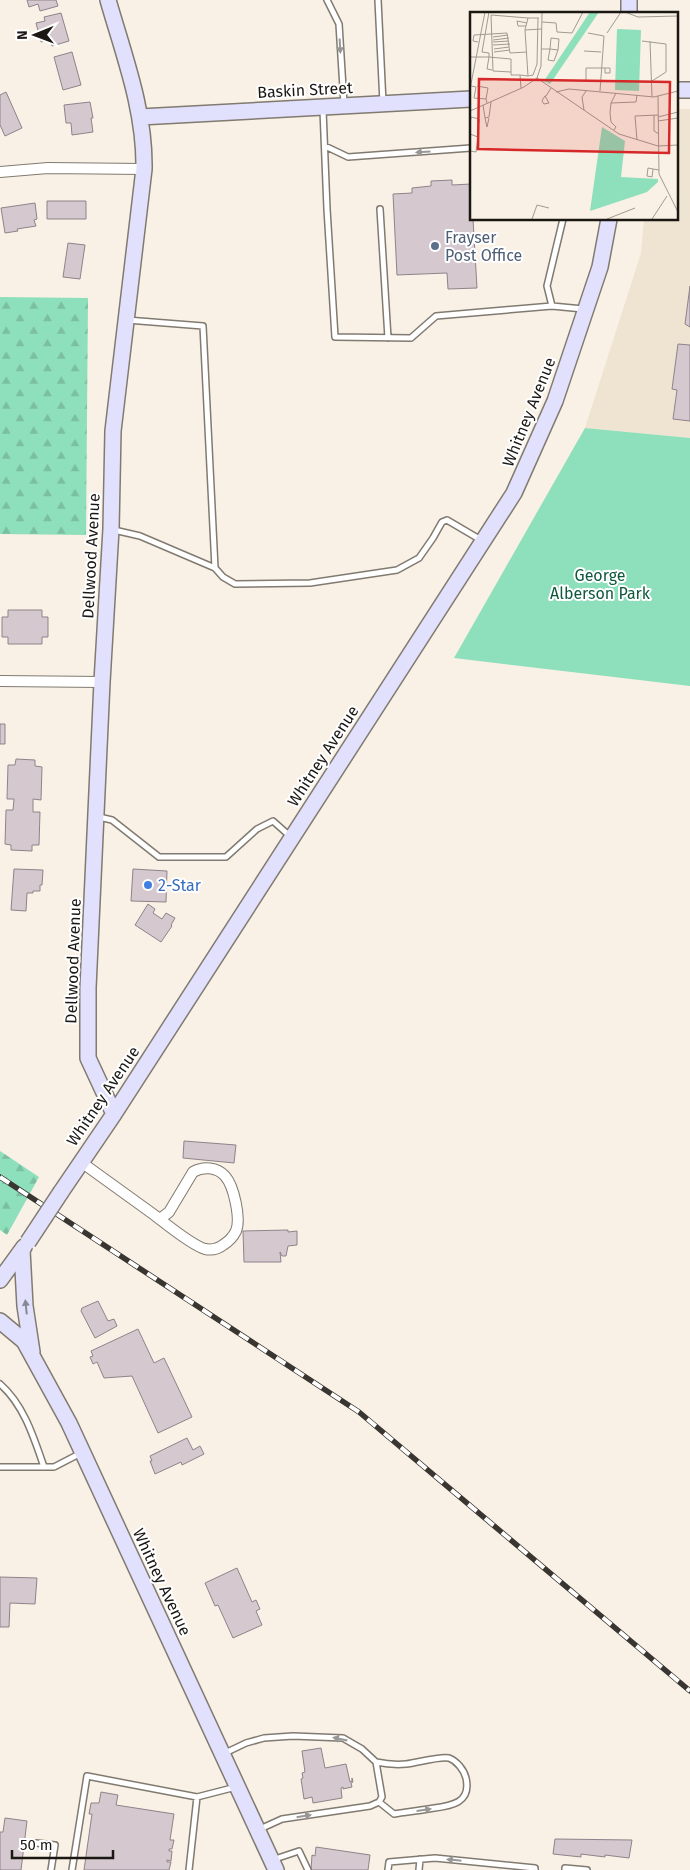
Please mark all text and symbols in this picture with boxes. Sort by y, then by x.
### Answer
north arrow [10,10,60,60]
inset map [470,12,678,220]
text: N [14,30,31,40]
one-way arrow [337,38,345,54]
street label: Baskin Street [257,78,353,102]
one-way arrow [414,148,430,156]
place label: Frayser Post Office [445,228,522,265]
marker: Frayser Post Office [429,240,441,252]
street label: Whitney Avenue [498,355,560,469]
street label: Dellwood Avenue [78,493,104,619]
park label: George Alberson Park [550,566,651,603]
street label: Whitney Avenue [283,702,363,810]
place label: 2-Star [158,876,202,895]
marker: 2-Star [142,879,154,891]
street label: Dellwood Avenue [61,898,85,1024]
street label: Whitney Avenue [63,1043,143,1149]
one-way arrow [22,1299,30,1315]
street label: Whitney Avenue [129,1525,195,1639]
one-way arrow [332,1735,348,1743]
one-way arrow [416,1805,432,1813]
one-way arrow [296,1812,312,1820]
scale bar [12,1828,114,1860]
text: 50 m [20,1836,53,1854]
one-way arrow [445,1856,461,1864]

